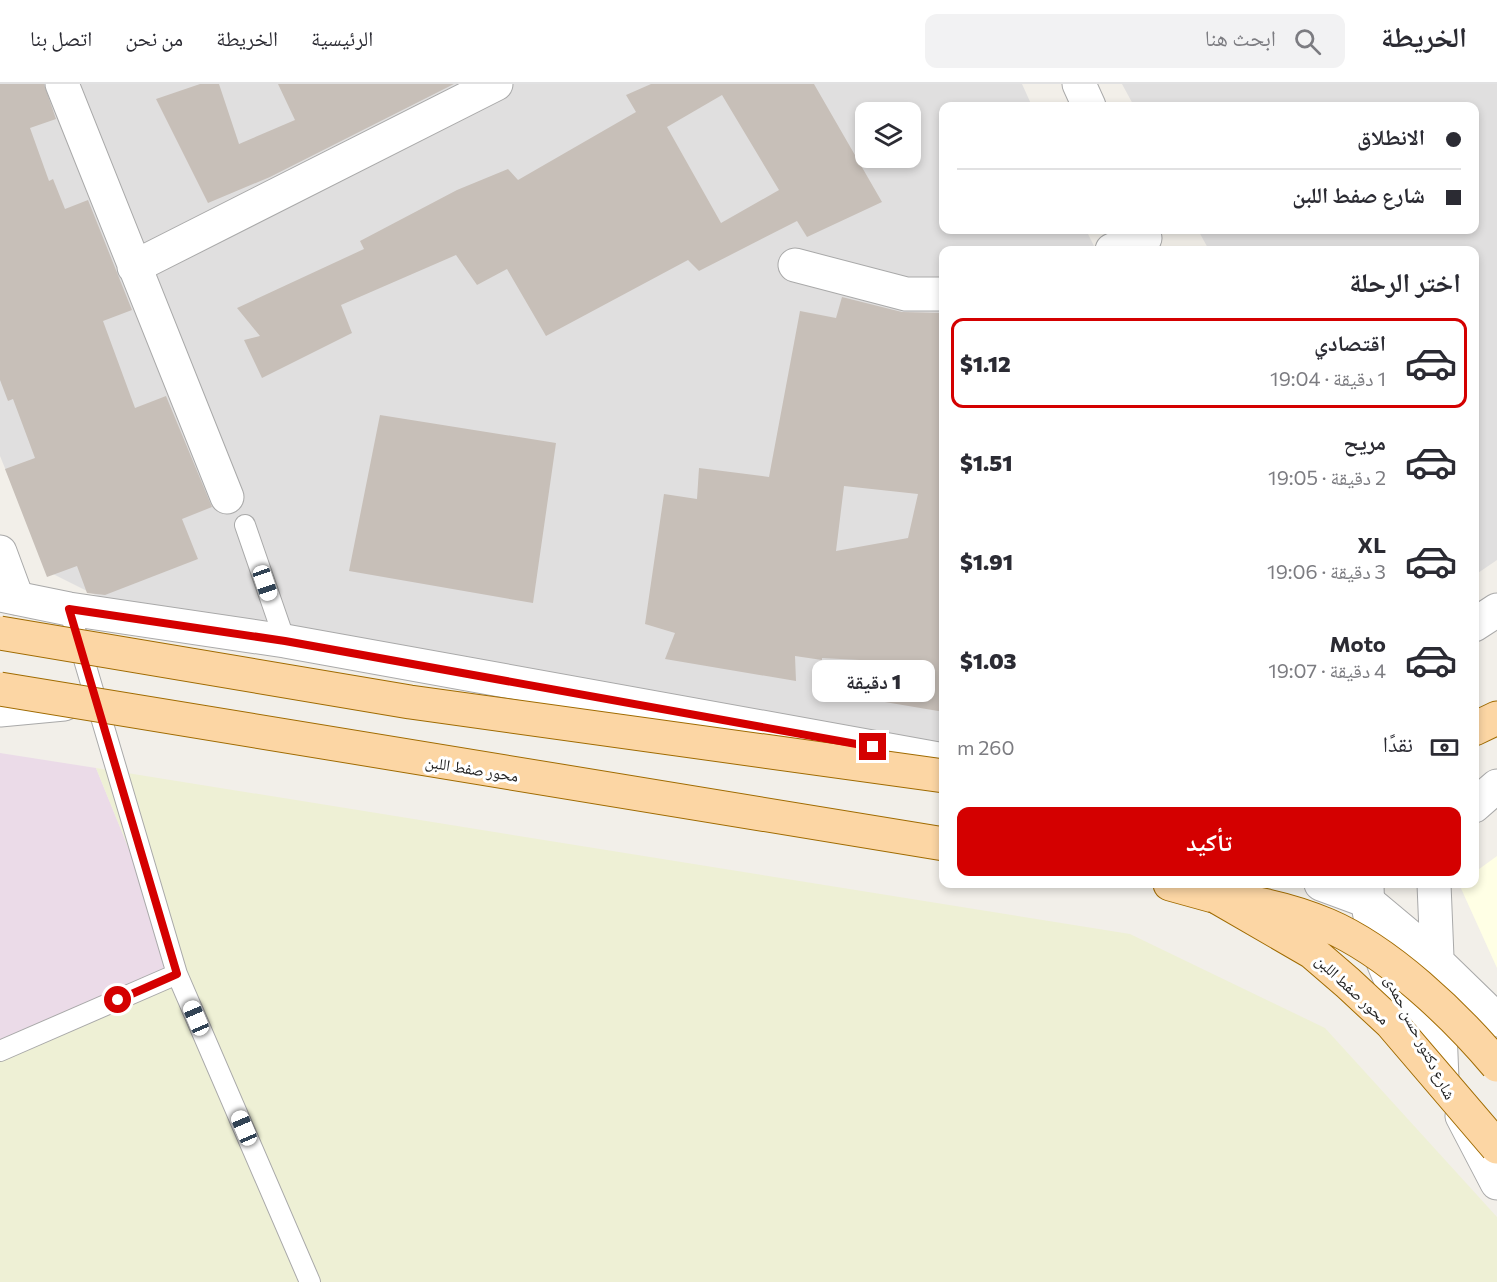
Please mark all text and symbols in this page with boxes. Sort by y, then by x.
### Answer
search box [925,14,1345,68]
text: الخريطة [1381,19,1467,53]
text: ابحث هنا [1205,24,1276,51]
text: اتصل بنا [30,25,92,50]
text: من نحن [125,25,183,50]
text: الخريطة [216,25,278,50]
text: الرئيسية [311,25,373,50]
icon: search [1291,25,1324,58]
map controls [855,102,921,168]
button: layers [855,102,921,168]
text: الانطلاق [1357,123,1425,150]
text: شارع صفط اللبن [1292,181,1425,208]
text: اختر الرحلة [1349,265,1461,298]
text: اقتصادي [1314,329,1386,356]
icon: car [1404,336,1458,390]
text: $1.12 [960,350,1011,377]
text: 1 دقيقة · 19:04 [1270,366,1386,390]
text: مريح [1343,428,1386,455]
icon: car [1404,435,1458,489]
text: $1.51 [960,449,1012,476]
text: 2 دقيقة · 19:05 [1268,465,1386,489]
text: XL [1358,531,1386,558]
icon: car [1404,534,1458,588]
text: $1.91 [960,548,1013,575]
text: 3 دقيقة · 19:06 [1267,559,1386,583]
car [251,563,279,603]
text: Moto [1330,630,1386,657]
icon: car [1404,633,1458,687]
text: $1.03 [960,647,1017,674]
text: 4 دقيقة · 19:07 [1268,658,1386,682]
callout: 1 دقيقة [812,660,934,702]
text: 1 دقيقة [846,669,901,693]
text: نقدًا [1383,730,1413,757]
icon: cash [1428,731,1461,764]
route end [859,733,886,760]
text: 260 m [957,735,1015,759]
street label: محور صفط اللبن [424,751,520,787]
button: تأكيد [957,807,1461,876]
street label: محور صفط اللبن [1311,950,1394,1029]
street label: شارع دكتور حسن حمدى [1380,972,1460,1103]
route start [104,986,131,1013]
car [181,998,211,1038]
car [229,1108,259,1148]

